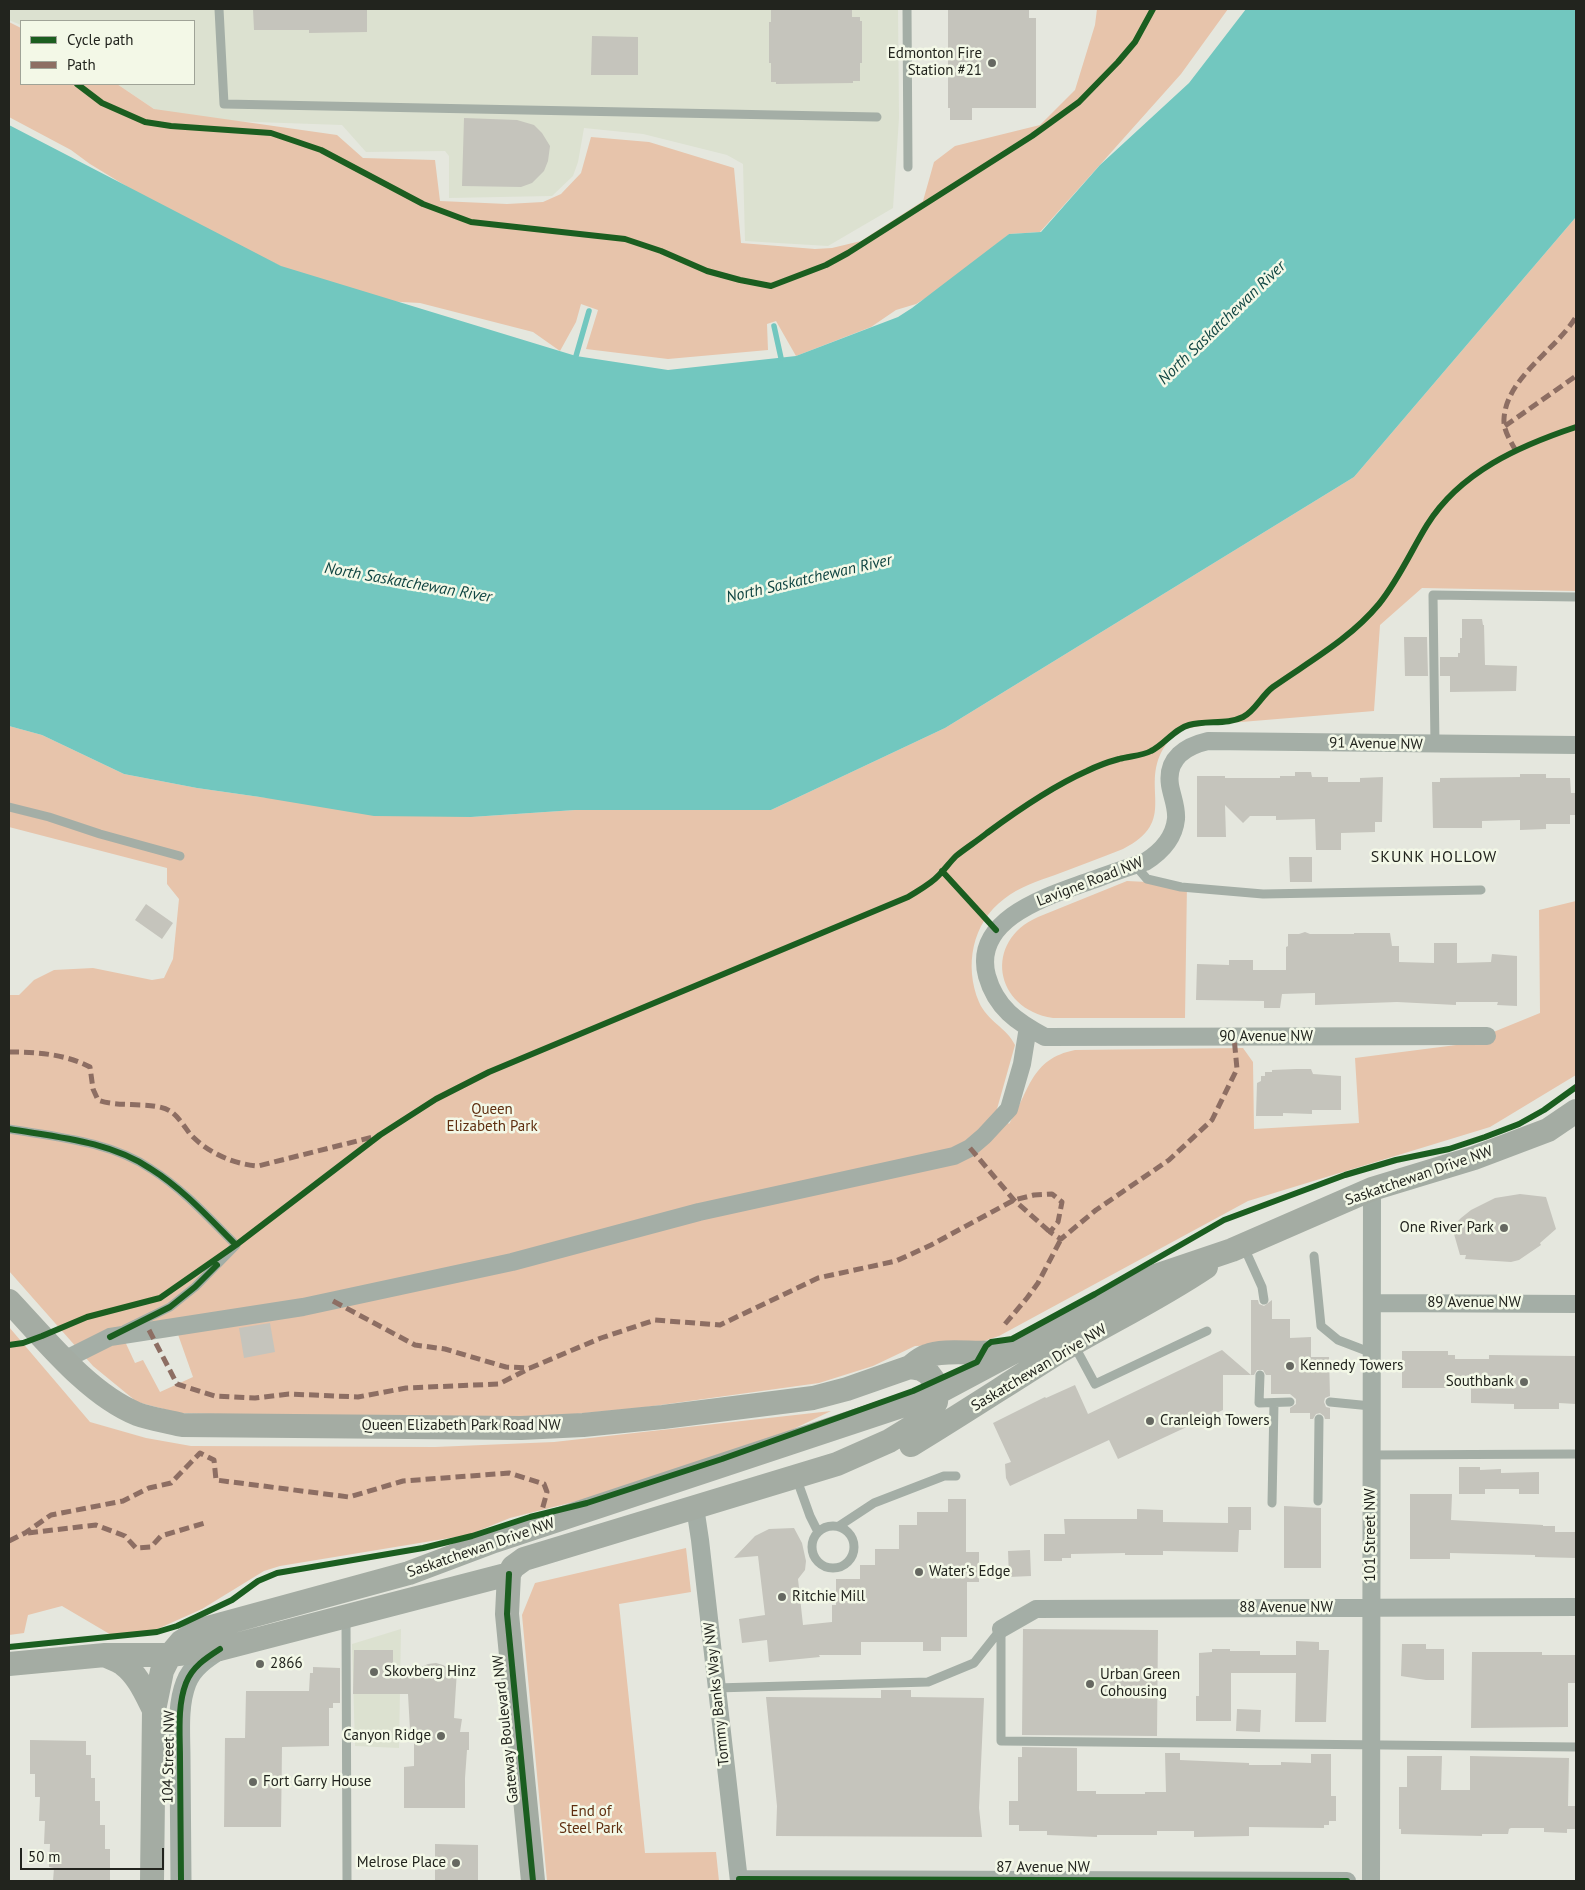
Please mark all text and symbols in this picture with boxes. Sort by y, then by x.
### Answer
legend [20,20,195,85]
text: Cycle path [67,30,133,49]
place label: Edmonton Fire Station #21 [888,45,982,80]
text: Path [67,55,96,74]
marker: Edmonton Fire Station #21 [986,57,998,69]
water label: North Saskatchewan River [1154,257,1290,389]
water label: North Saskatchewan River [724,551,894,607]
water label: North Saskatchewan River [323,559,493,607]
street label: 91 Avenue NW [1329,734,1423,754]
district label: SKUNK HOLLOW [1369,847,1499,867]
street label: Lavigne Road NW [1034,853,1146,911]
street label: 90 Avenue NW [1219,1028,1313,1046]
park label: Queen Elizabeth Park [446,1101,538,1136]
street label: Saskatchewan Drive NW [1343,1142,1495,1210]
place label: One River Park [1400,1219,1494,1237]
marker: One River Park [1498,1222,1510,1234]
street label: 89 Avenue NW [1427,1294,1521,1312]
street label: Saskatchewan Drive NW [968,1320,1110,1416]
place label: Kennedy Towers [1300,1357,1403,1375]
marker: Kennedy Towers [1284,1360,1296,1372]
place label: Southbank [1446,1373,1514,1391]
marker: Southbank [1518,1376,1530,1388]
place label: Cranleigh Towers [1160,1412,1270,1430]
marker: Cranleigh Towers [1144,1415,1156,1427]
street label: Queen Elizabeth Park Road NW [361,1417,561,1435]
street label: 101 Street NW [1362,1488,1380,1582]
street label: Saskatchewan Drive NW [405,1514,557,1582]
place label: Water's Edge [929,1563,1010,1581]
marker: Water's Edge [913,1566,925,1578]
place label: Ritchie Mill [792,1588,865,1606]
marker: Ritchie Mill [776,1591,788,1603]
street label: 88 Avenue NW [1239,1599,1333,1617]
street label: Tommy Banks Way NW [700,1621,734,1767]
street label: Gateway Boulevard NW [489,1654,523,1804]
place label: 2866 [270,1655,303,1673]
marker: 2866 [254,1658,266,1670]
place label: Skovberg Hinz [384,1663,476,1681]
marker: Skovberg Hinz [368,1666,380,1678]
place label: Urban Green Cohousing [1100,1666,1180,1701]
marker: Urban Green Cohousing [1084,1678,1096,1690]
street label: 104 Street NW [159,1710,179,1804]
place label: Canyon Ridge [343,1727,431,1745]
marker: Canyon Ridge [435,1730,447,1742]
place label: Fort Garry House [263,1773,371,1791]
marker: Fort Garry House [247,1776,259,1788]
park label: End of Steel Park [559,1803,623,1838]
scale bar [22,1838,166,1870]
text: 50 m [28,1847,61,1866]
place label: Melrose Place [357,1854,446,1872]
marker: Melrose Place [450,1857,462,1869]
street label: 87 Avenue NW [996,1859,1090,1877]

